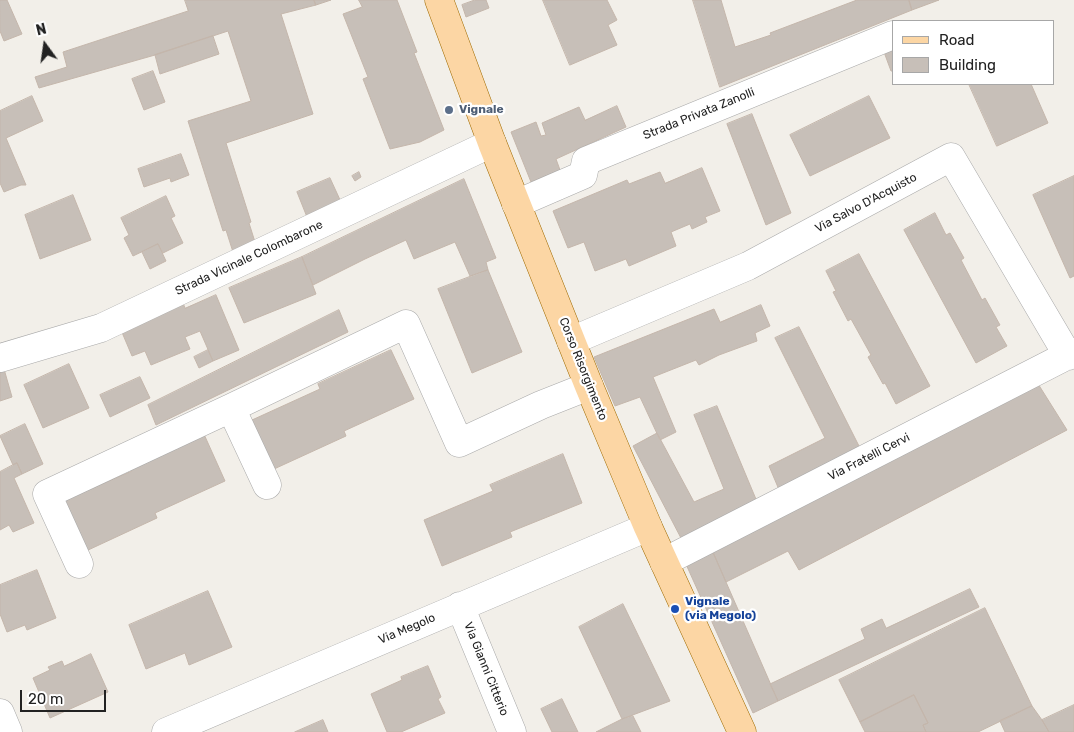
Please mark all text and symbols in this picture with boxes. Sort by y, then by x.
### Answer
north arrow [20,20,70,70]
text: N [34,20,48,39]
legend [892,20,1054,85]
text: Road [939,31,975,49]
text: Building [939,56,996,74]
street label: Strada Privata Zanolli [641,85,757,143]
place label: Vignale [459,103,504,117]
marker: Vignale [443,104,455,116]
street label: Via Salvo D'Acquisto [813,170,919,236]
street label: Strada Vicinale Colombarone [173,217,325,299]
street label: Corso Risorgimento [556,315,610,423]
street label: Via Fratelli Cervi [826,430,912,484]
place label: Vignale (via Megolo) [685,595,756,623]
marker: Vignale (via Megolo) [669,603,681,615]
street label: Via Megolo [376,611,438,647]
street label: Via Gianni Citterio [461,620,511,718]
scale bar [22,680,109,712]
text: 20 m [28,690,63,708]

